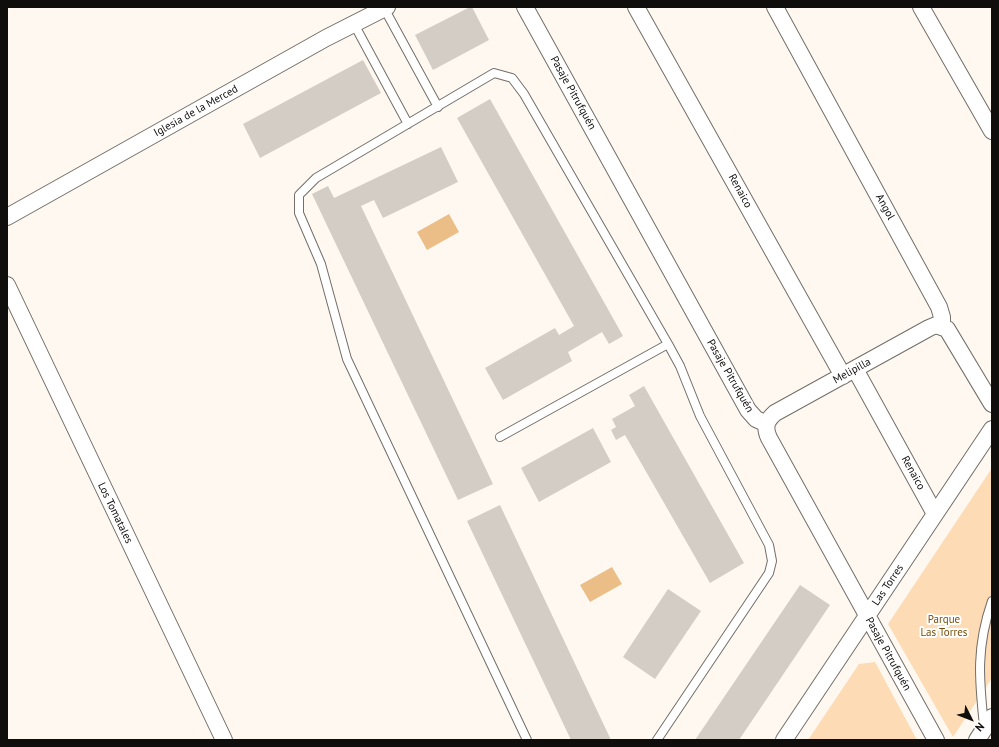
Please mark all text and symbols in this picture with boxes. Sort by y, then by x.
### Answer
street label: Pasaje Pitrufquén [547,54,599,132]
street label: Iglesia de la Merced [152,82,240,140]
street label: Renaico [725,172,755,210]
street label: Angol [873,192,897,222]
street label: Pasaje Pitrufquén [704,337,756,415]
street label: Melipilla [831,355,873,387]
street label: Renaico [898,454,928,492]
street label: Los Tomatales [95,480,135,546]
street label: Las Torres [869,562,907,608]
park label: Parque Las Torres [921,613,967,639]
street label: Pasaje Pitrufquén [862,615,914,693]
north arrow [951,699,991,739]
text: N [972,720,988,734]

